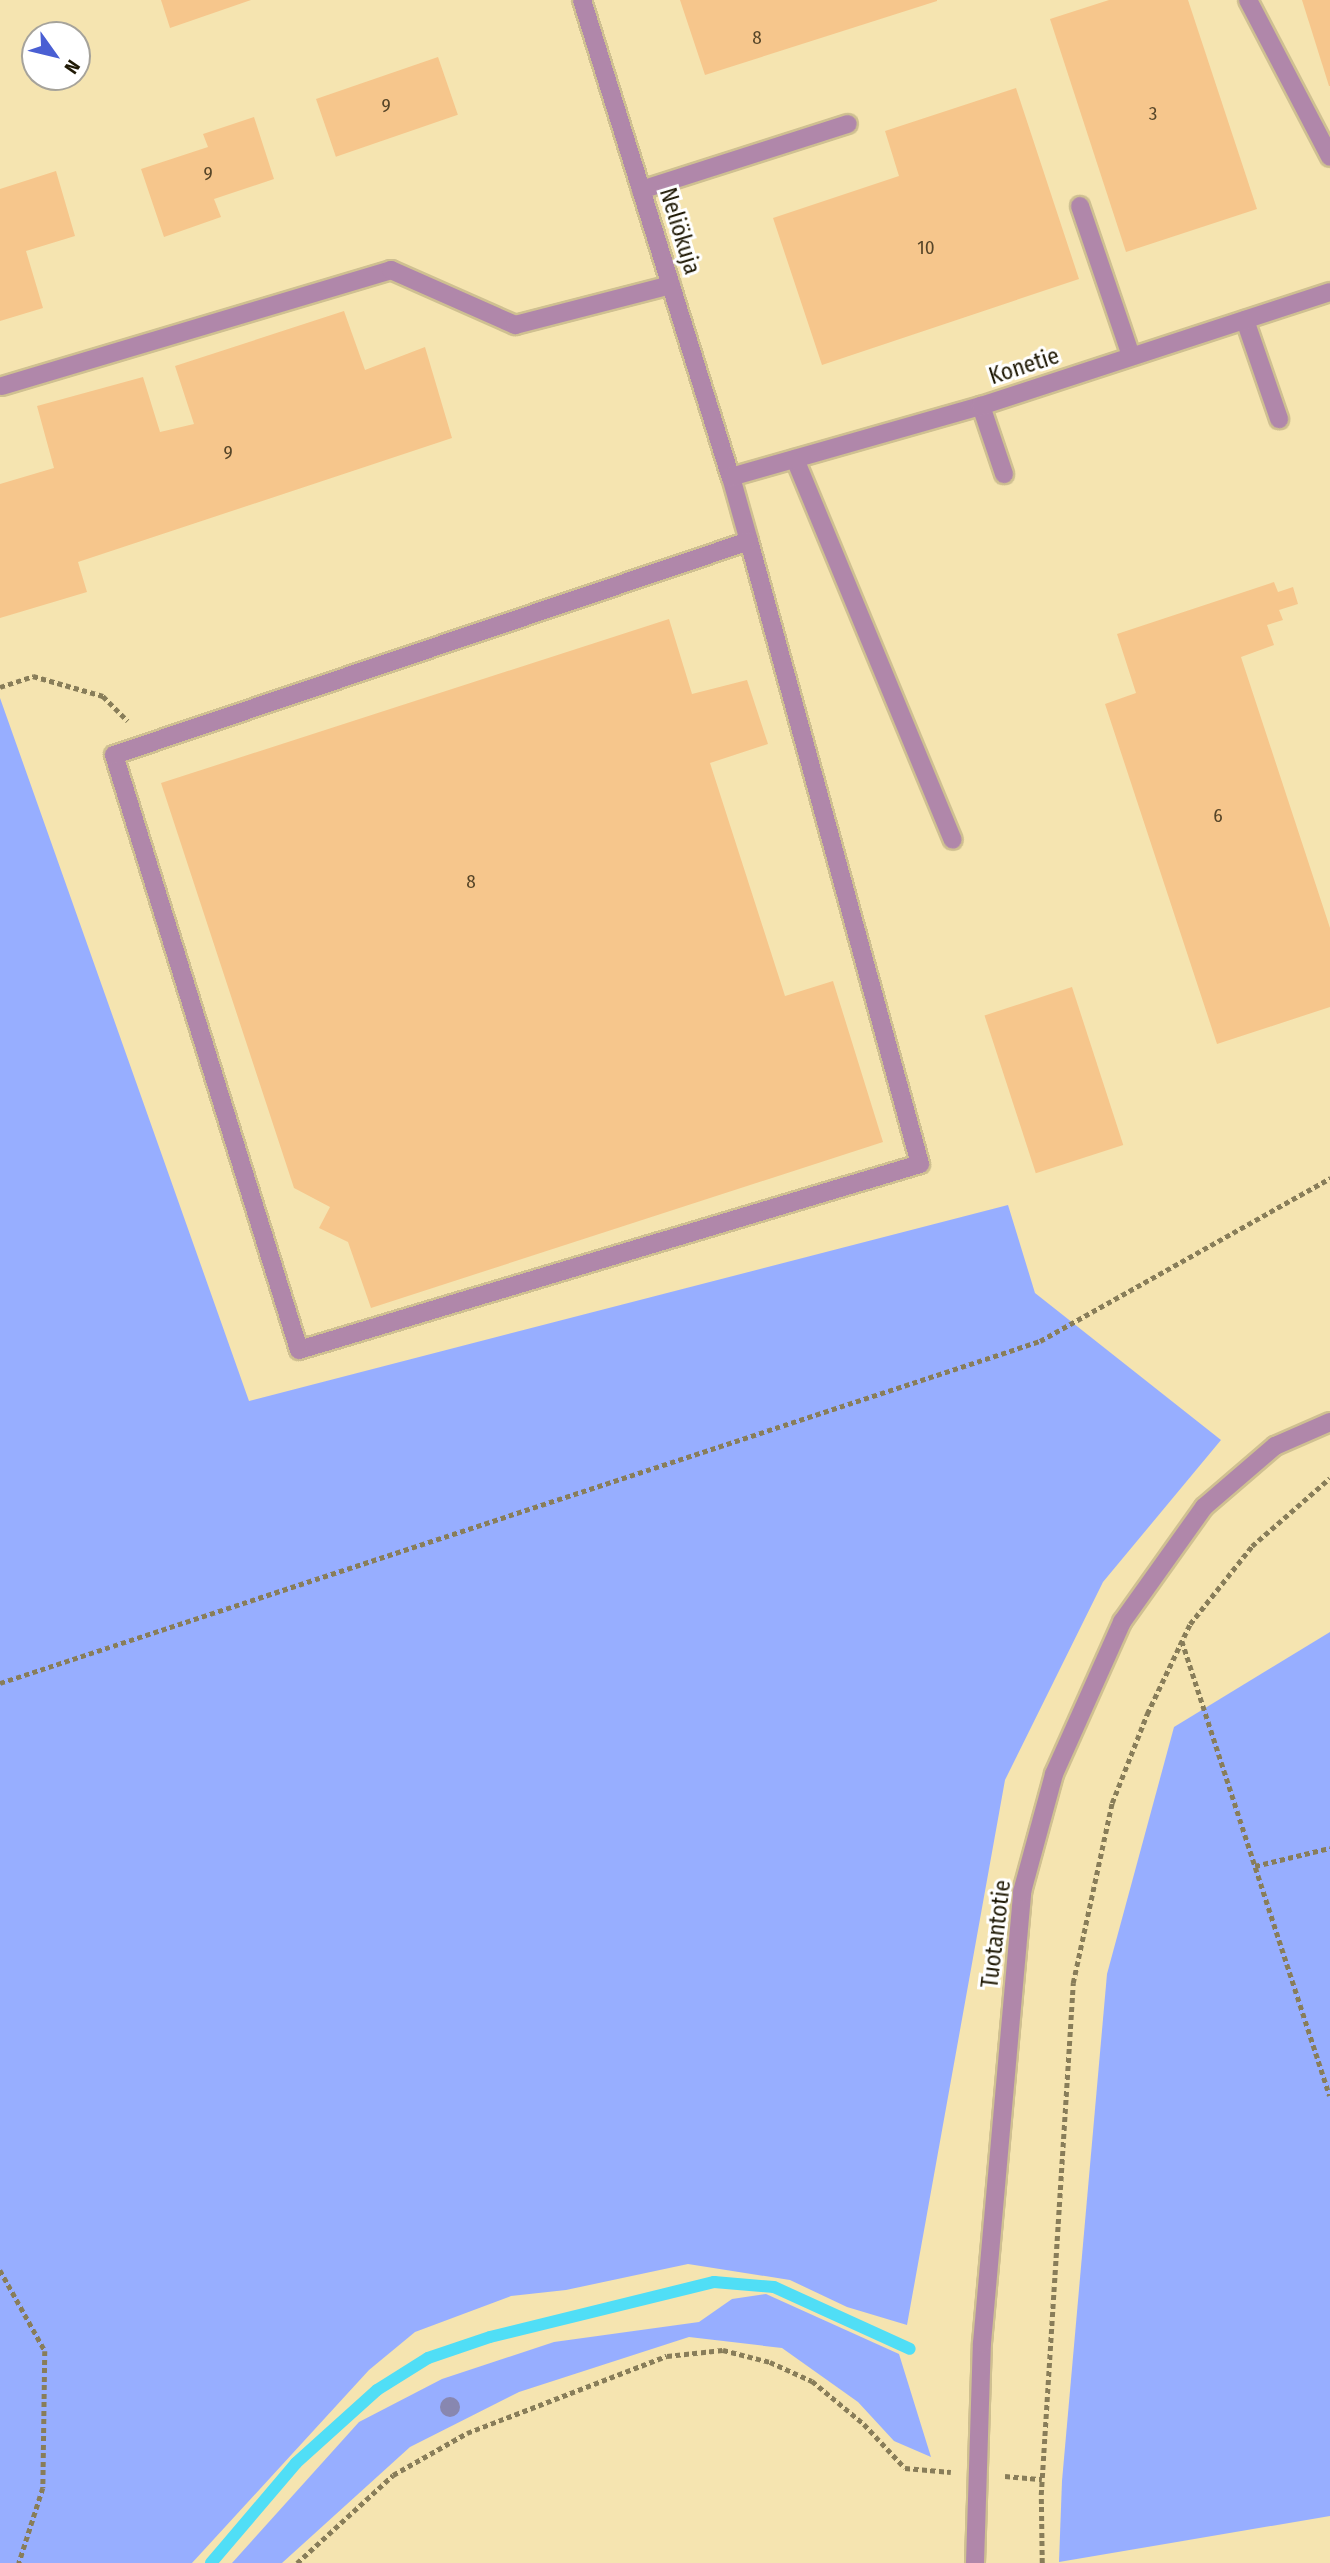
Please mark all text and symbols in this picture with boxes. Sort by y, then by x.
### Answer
north arrow [21,21,91,91]
house number: 8 [752,27,762,49]
text: N [59,56,85,78]
house number: 9 [381,95,391,117]
house number: 3 [1149,103,1157,125]
house number: 9 [203,163,213,185]
street label: Neliökuja [654,184,706,278]
house number: 10 [917,237,935,259]
street label: Konetie [985,342,1063,390]
house number: 9 [223,442,233,464]
house number: 6 [1213,805,1223,827]
house number: 8 [466,871,476,893]
street label: Tuotantotie [976,1878,1016,1990]

